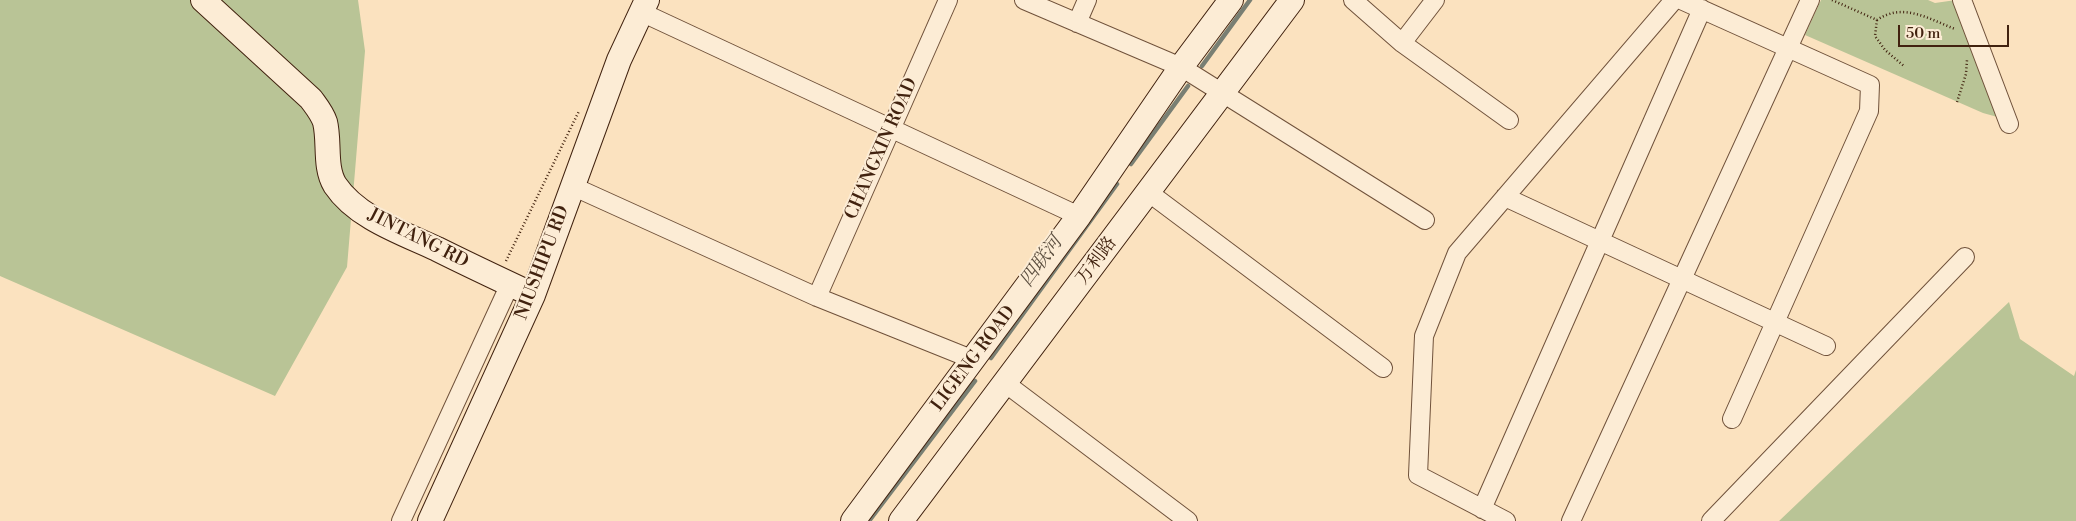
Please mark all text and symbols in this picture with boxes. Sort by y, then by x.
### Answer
scale bar [1901,15,2012,47]
text: 50 m [1906,24,1940,43]
street label: CHANGXIN ROAD [841,75,923,223]
street label: NIUSHIPU RD [511,203,575,323]
street label: JINTANG RD [364,204,472,274]
water label: 四联河 [1016,232,1068,292]
street label: 万利路 [1072,233,1122,289]
street label: LIGENG ROAD [927,302,1021,416]

